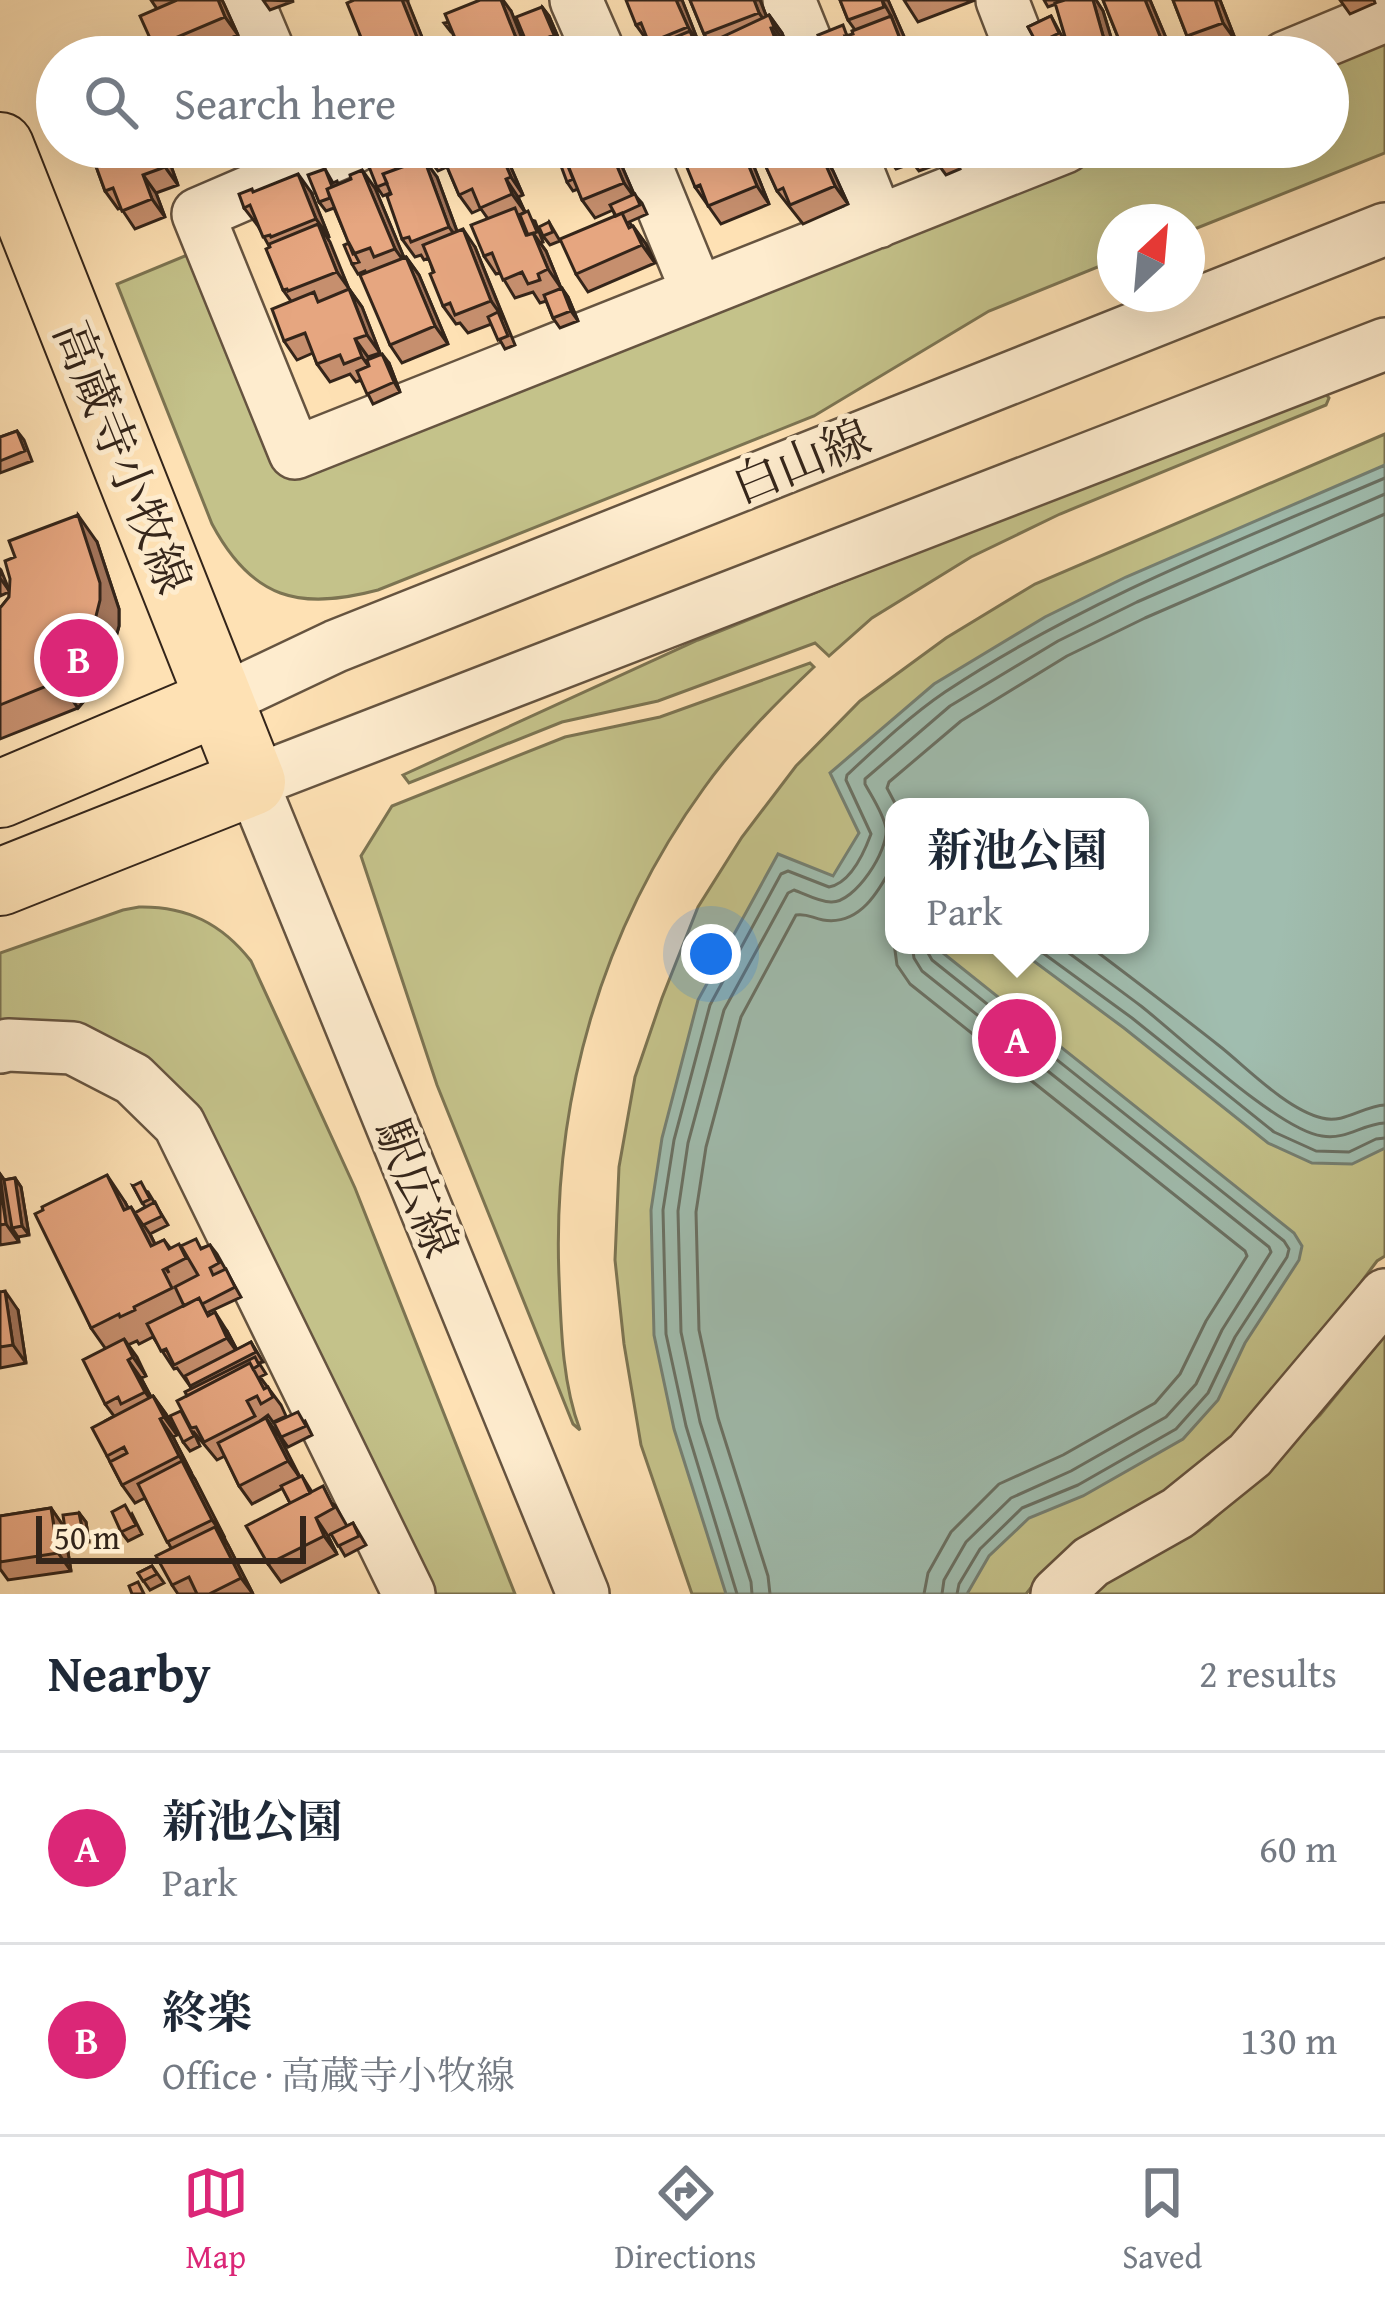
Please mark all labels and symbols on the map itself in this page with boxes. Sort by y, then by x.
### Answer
north arrow [1097,204,1205,312]
street label: 高蔵寺小牧線 [37,310,210,604]
street label: 白山線 [721,401,881,520]
pin: B [40,613,118,703]
your location [681,924,741,984]
pin: A [978,993,1056,1083]
street label: 駅広線 [358,1108,477,1268]
scale bar [36,1510,306,1563]

